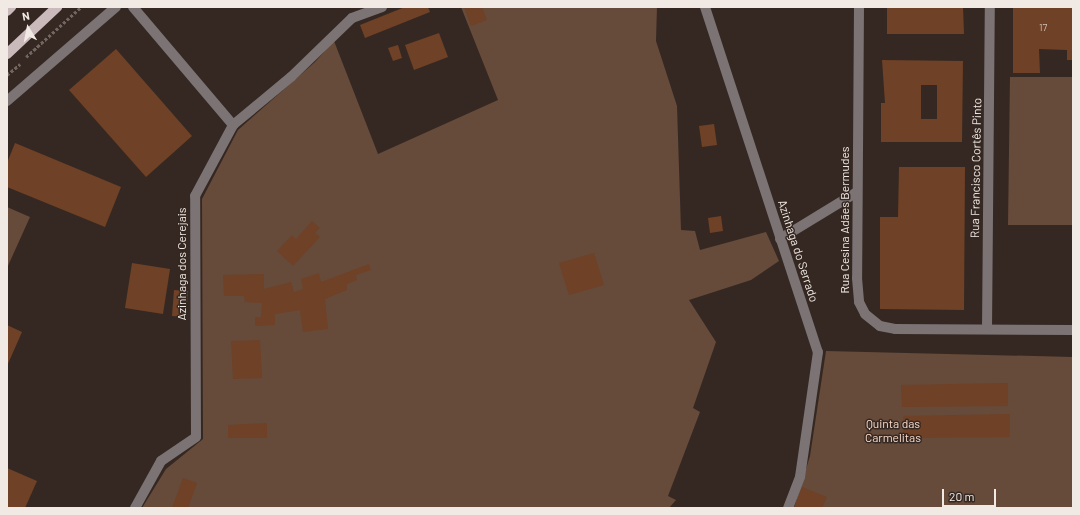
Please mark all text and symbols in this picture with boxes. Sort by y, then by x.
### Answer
north arrow [8,8,48,48]
text: N [21,9,31,23]
house number: 17 [1039,22,1047,34]
street label: Rua Francisco Cortês Pinto [968,98,984,238]
street label: Rua Cesina Adães Bermudes [838,146,852,294]
street label: Azinhaga do Serrado [775,198,821,304]
street label: Azinhaga dos Cerejais [175,207,189,321]
park label: Quinta das Carmelitas [865,417,921,445]
scale bar [944,481,998,507]
text: 20 m [949,489,975,503]

